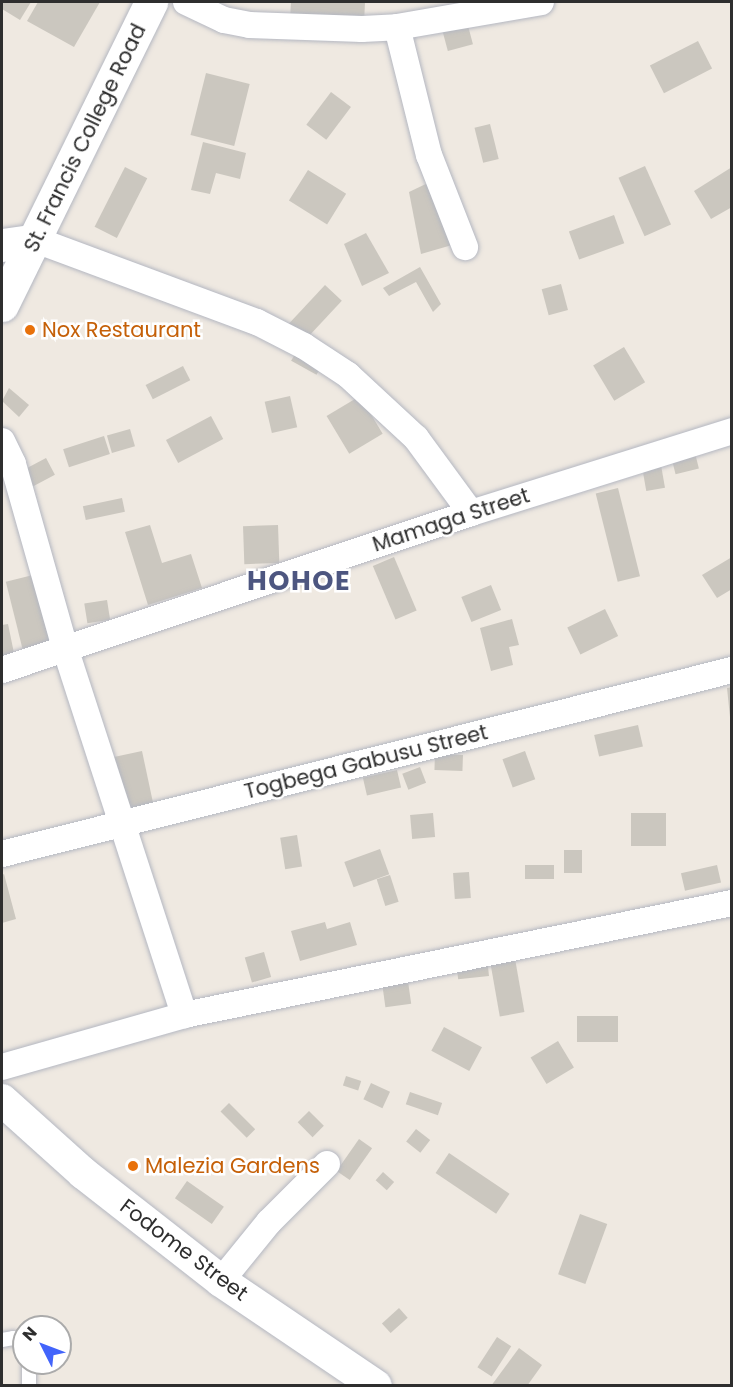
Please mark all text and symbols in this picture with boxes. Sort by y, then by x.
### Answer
street label: St. Francis College Road [19,20,151,256]
place label: Nox Restaurant [42,317,201,343]
marker: Nox Restaurant [23,323,37,337]
street label: Mamaga Street [369,483,533,557]
district label: HOHOE [247,565,351,597]
street label: Togbega Gabusu Street [242,720,490,804]
place label: Malezia Gardens [145,1153,320,1179]
marker: Malezia Gardens [126,1159,140,1173]
street label: Fodome Street [115,1194,253,1306]
north arrow [12,1315,72,1375]
text: N [17,1322,42,1346]

